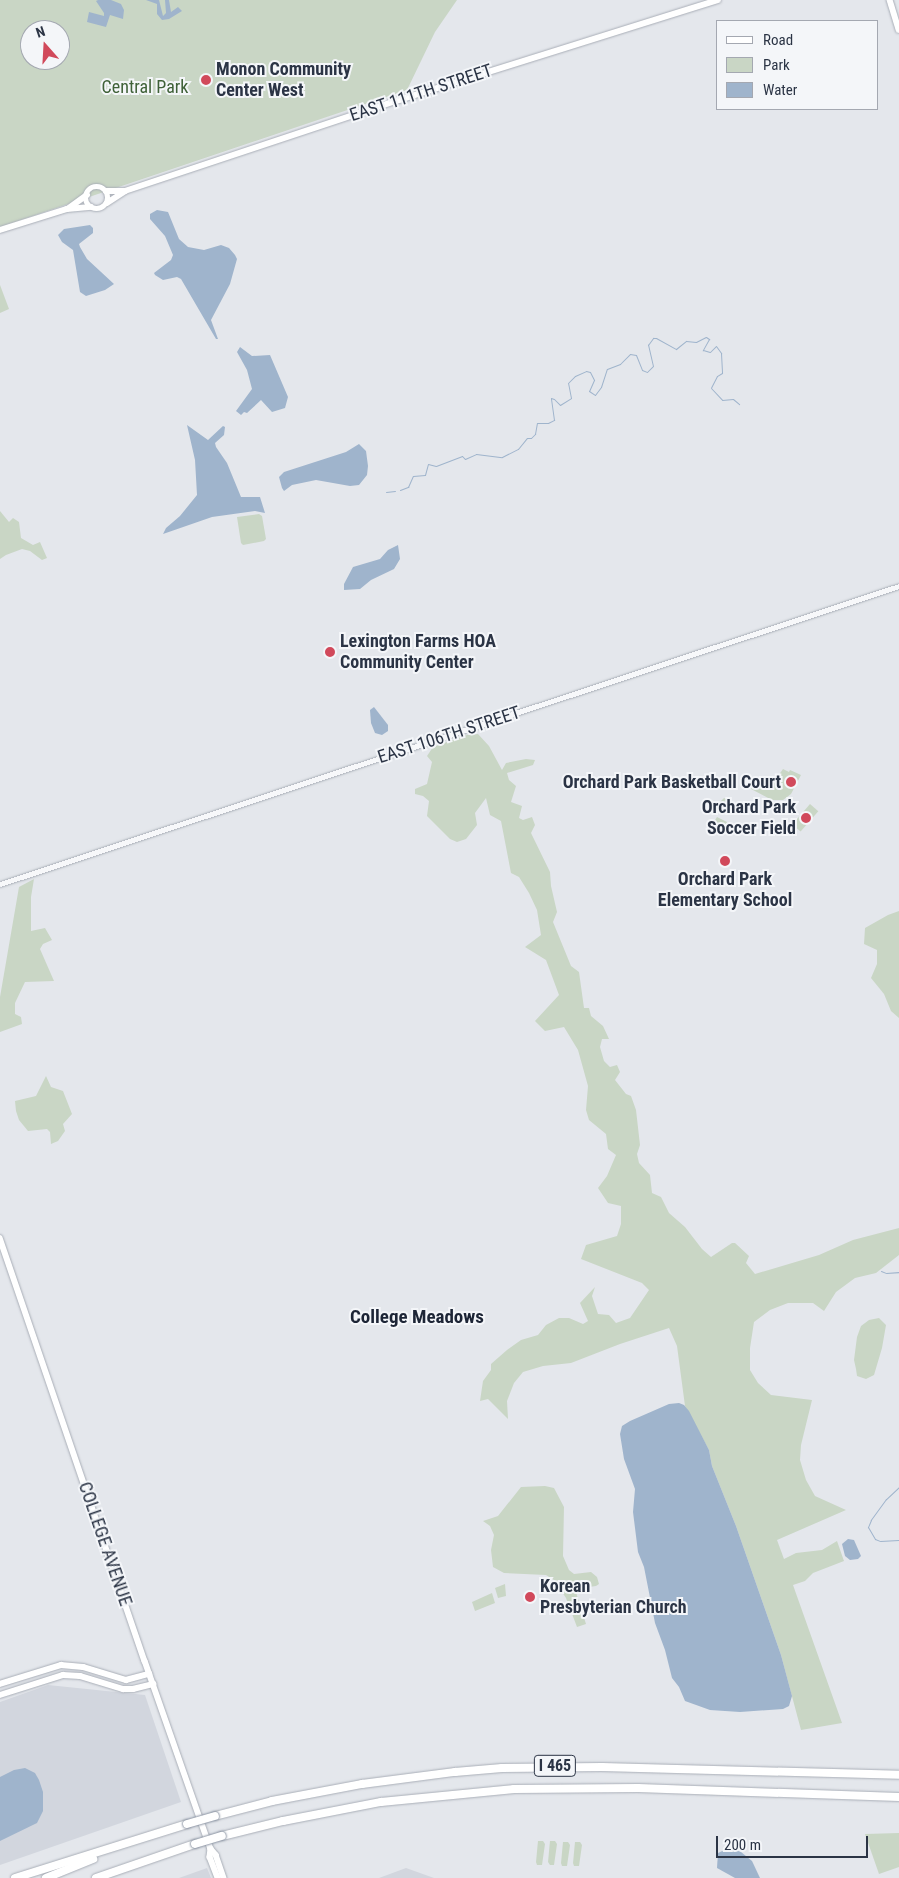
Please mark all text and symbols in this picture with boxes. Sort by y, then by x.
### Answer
north arrow [20,20,70,70]
legend [716,20,879,110]
text: N [34,23,47,41]
text: Road [763,31,793,49]
text: Park [763,56,790,74]
place label: Monon Community Center West [216,59,351,102]
street label: EAST 111TH STREET [347,60,495,126]
marker: Monon Community Center West [200,74,212,86]
park label: Central Park [102,76,188,98]
text: Water [763,81,797,99]
place label: Lexington Farms HOA Community Center [340,631,496,674]
marker: Lexington Farms HOA Community Center [324,646,336,658]
street label: EAST 106TH STREET [375,702,523,768]
place label: Orchard Park Basketball Court [563,771,781,793]
marker: Orchard Park Basketball Court [785,776,797,788]
place label: Orchard Park Soccer Field [702,797,796,840]
marker: Orchard Park Soccer Field [800,812,812,824]
marker: Orchard Park Elementary School [719,855,731,867]
place label: Orchard Park Elementary School [658,869,792,912]
district label: College Meadows [350,1306,484,1328]
street label: COLLEGE AVENUE [74,1479,136,1609]
place label: Korean Presbyterian Church [540,1576,687,1618]
marker: Korean Presbyterian Church [524,1591,536,1603]
road number: I 465 [534,1752,576,1780]
scale bar [719,1826,872,1858]
text: 200 m [724,1836,761,1854]

